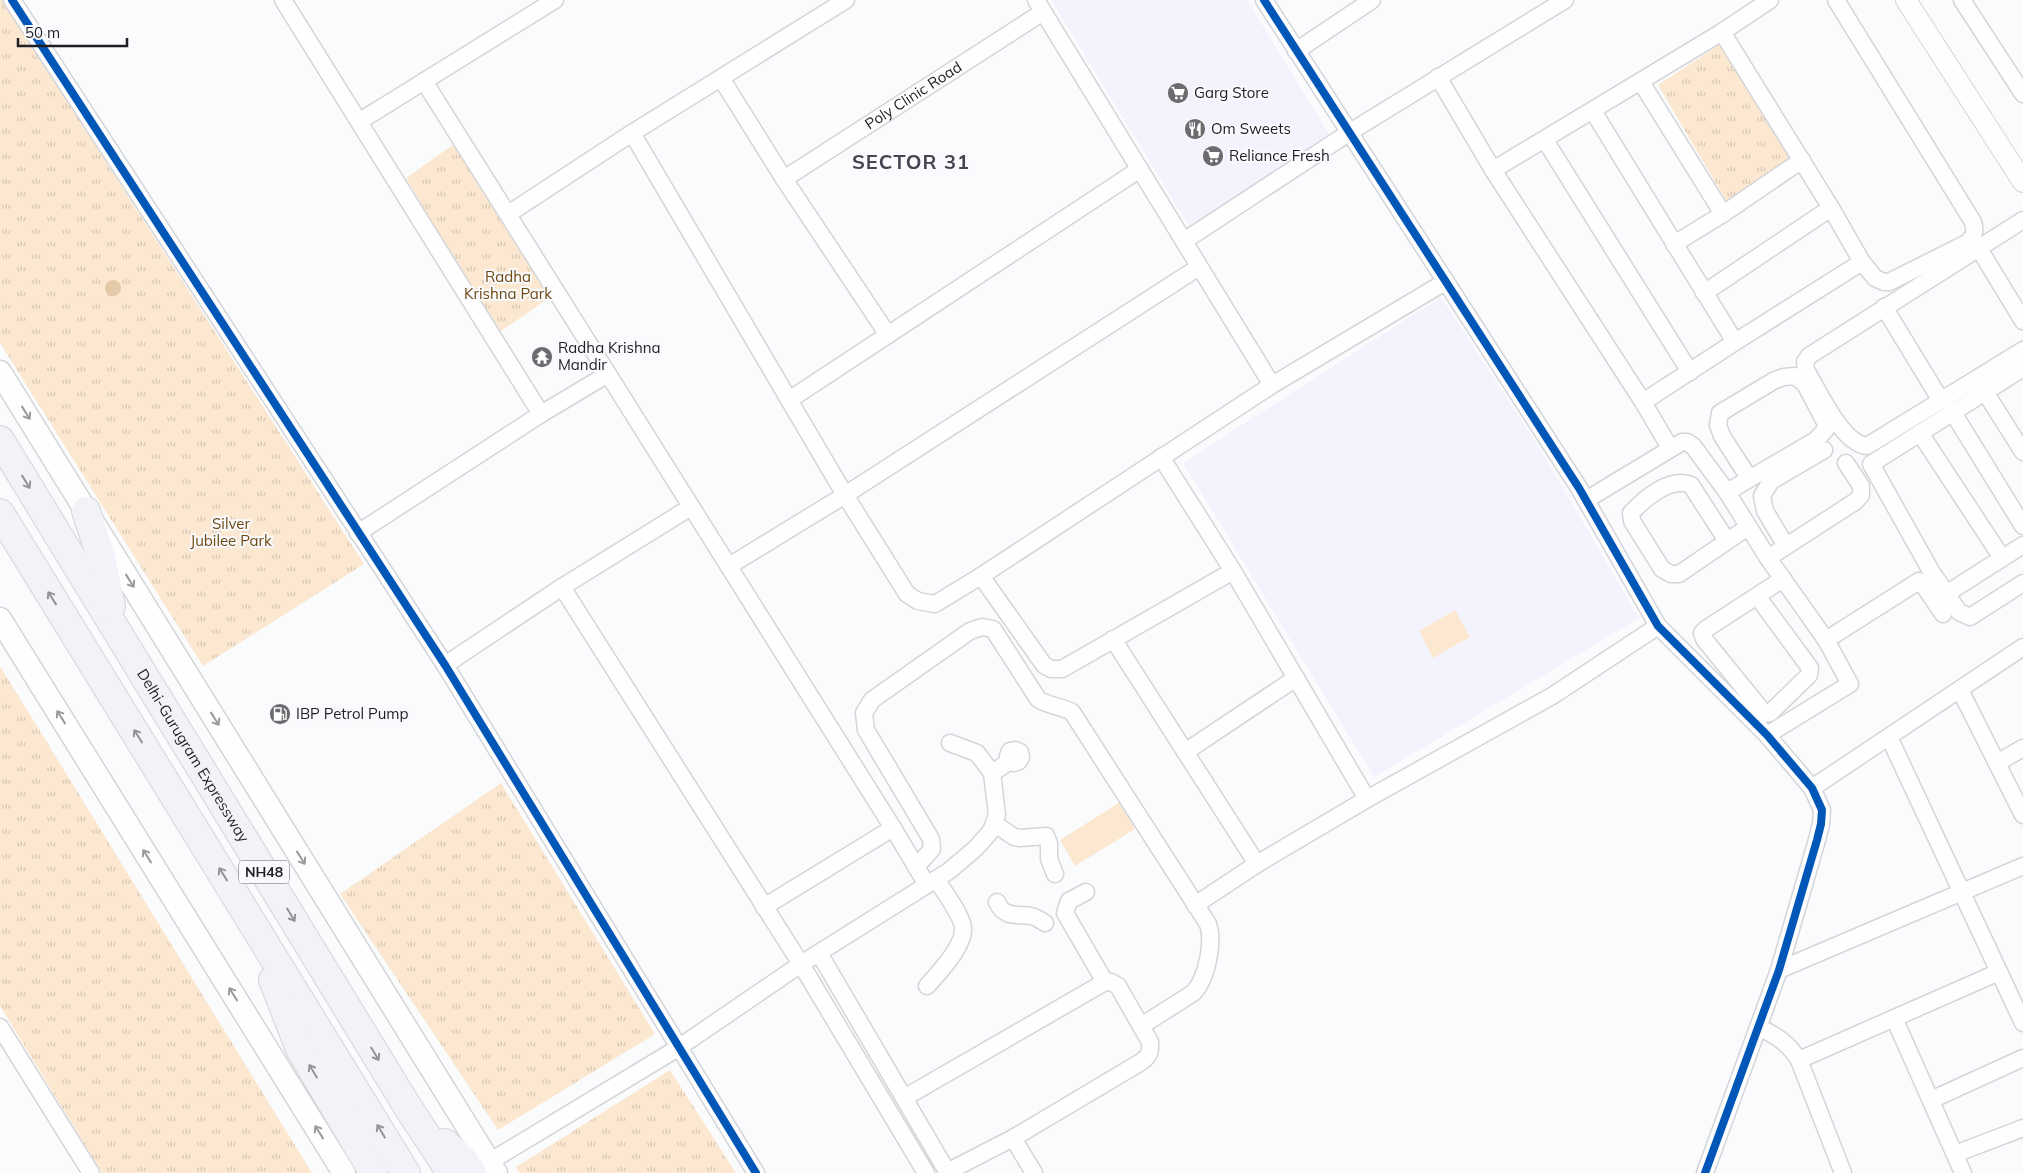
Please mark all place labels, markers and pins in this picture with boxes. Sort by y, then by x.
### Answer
supermarket icon: Garg Store [1166,81,1190,105]
place label: Garg Store [1194,83,1269,102]
restaurant icon: Om Sweets [1183,117,1207,141]
place label: Om Sweets [1211,119,1291,138]
supermarket icon: Reliance Fresh [1201,144,1225,168]
place label: Reliance Fresh [1229,146,1330,165]
place label: Radha Krishna Mandir [558,338,661,374]
temple icon: Radha Krishna Mandir [530,345,554,369]
fuel station icon: IBP Petrol Pump [268,702,292,726]
place label: IBP Petrol Pump [296,704,409,723]

